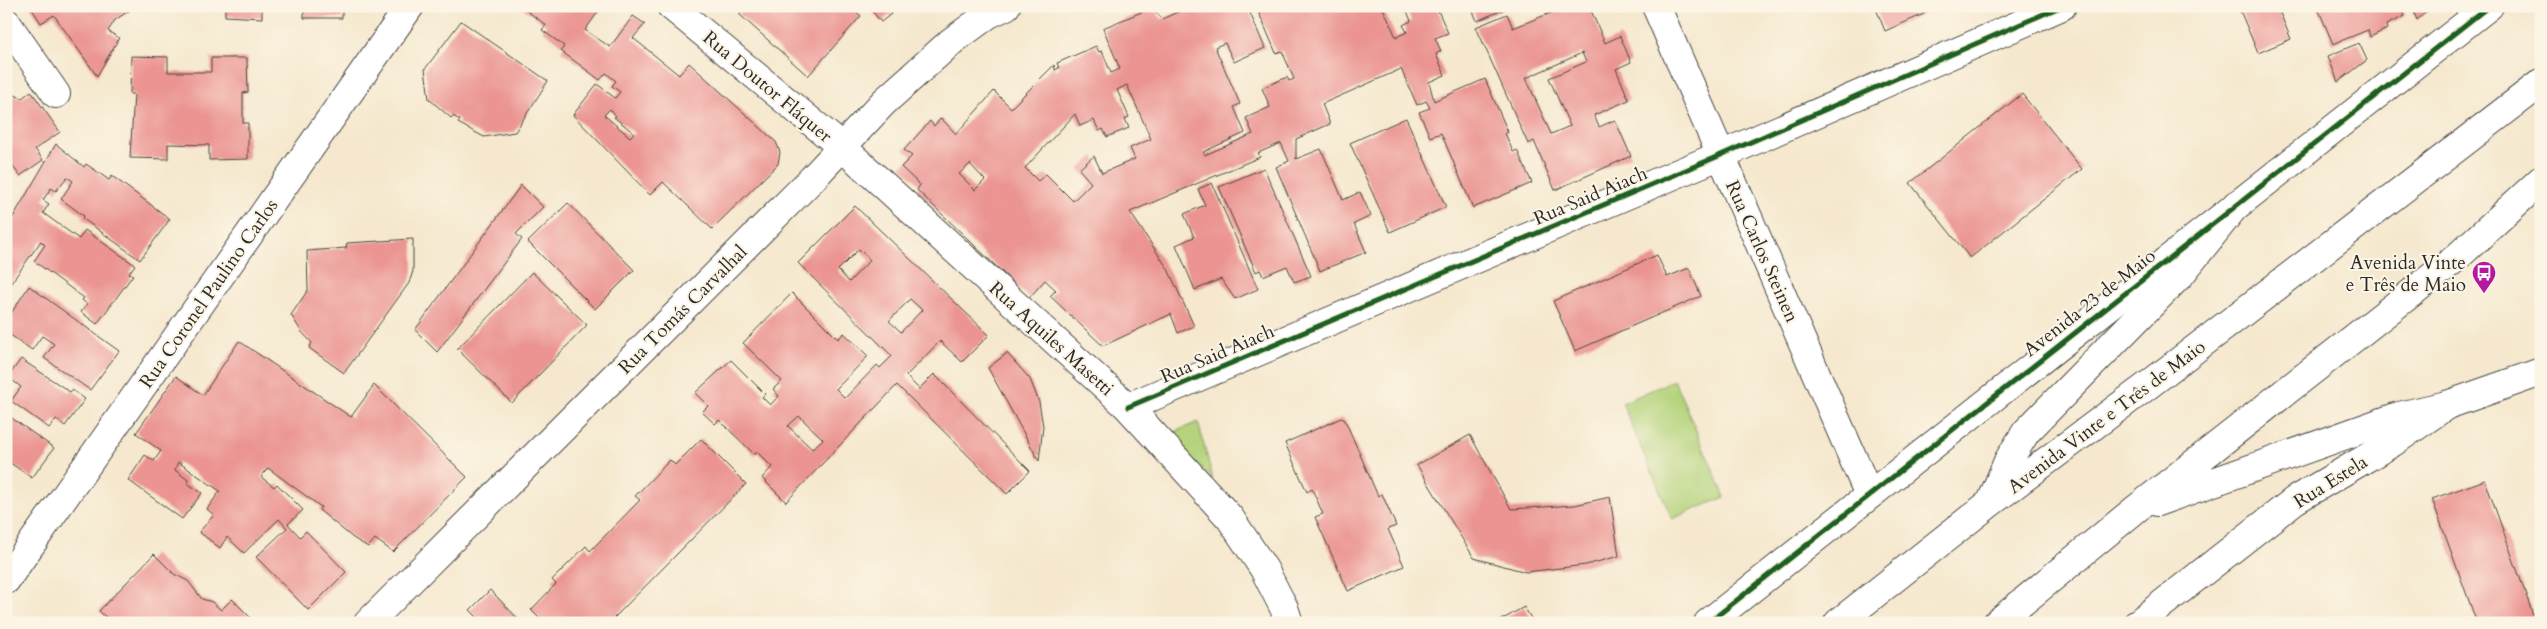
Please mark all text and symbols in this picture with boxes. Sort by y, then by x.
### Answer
street label: Rua Doutor Fláquer [697,25,838,149]
street label: Rua Said Aiach [1529,160,1652,232]
street label: Rua Carlos Steinen [1719,176,1805,327]
street label: Rua Coronel Paulino Carlos [133,194,284,393]
street label: Rua Tomás Carvalhal [612,239,753,380]
street label: Avenida 23 de Maio [2018,243,2161,363]
place label: Avenida Vinte e Três de Maio [2346,250,2466,298]
bus stop icon: Avenida Vinte e Três de Maio [2471,260,2497,294]
street label: Rua Aquiles Masetti [983,276,1119,402]
street label: Rua Said Aiach [1156,318,1279,390]
street label: Avenida Vinte e Três de Maio [2002,334,2211,500]
street label: Rua Estela [2289,449,2372,515]

